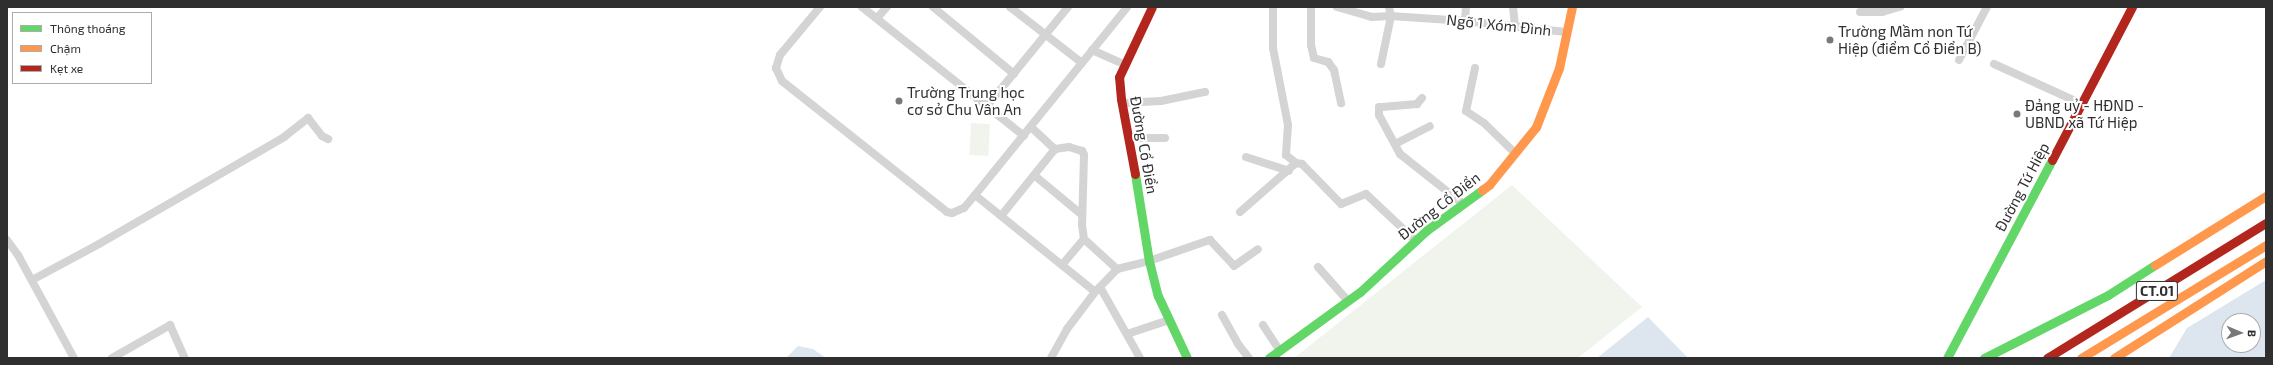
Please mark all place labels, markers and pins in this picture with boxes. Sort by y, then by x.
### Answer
place label: Trường Mầm non Tứ Hiệp (điểm Cổ Điển B) [1838,22,1982,57]
marker: Trường Mầm non Tứ Hiệp (điểm Cổ Điển B) [1825,35,1835,45]
place label: Trường Trung học cơ sở Chu Vân An [907,83,1025,118]
marker: Trường Trung học cơ sở Chu Vân An [894,96,904,106]
place label: Đảng uỷ - HĐND - UBND xã Tứ Hiệp [2025,96,2144,131]
marker: Đảng uỷ - HĐND - UBND xã Tứ Hiệp [2012,109,2022,119]

